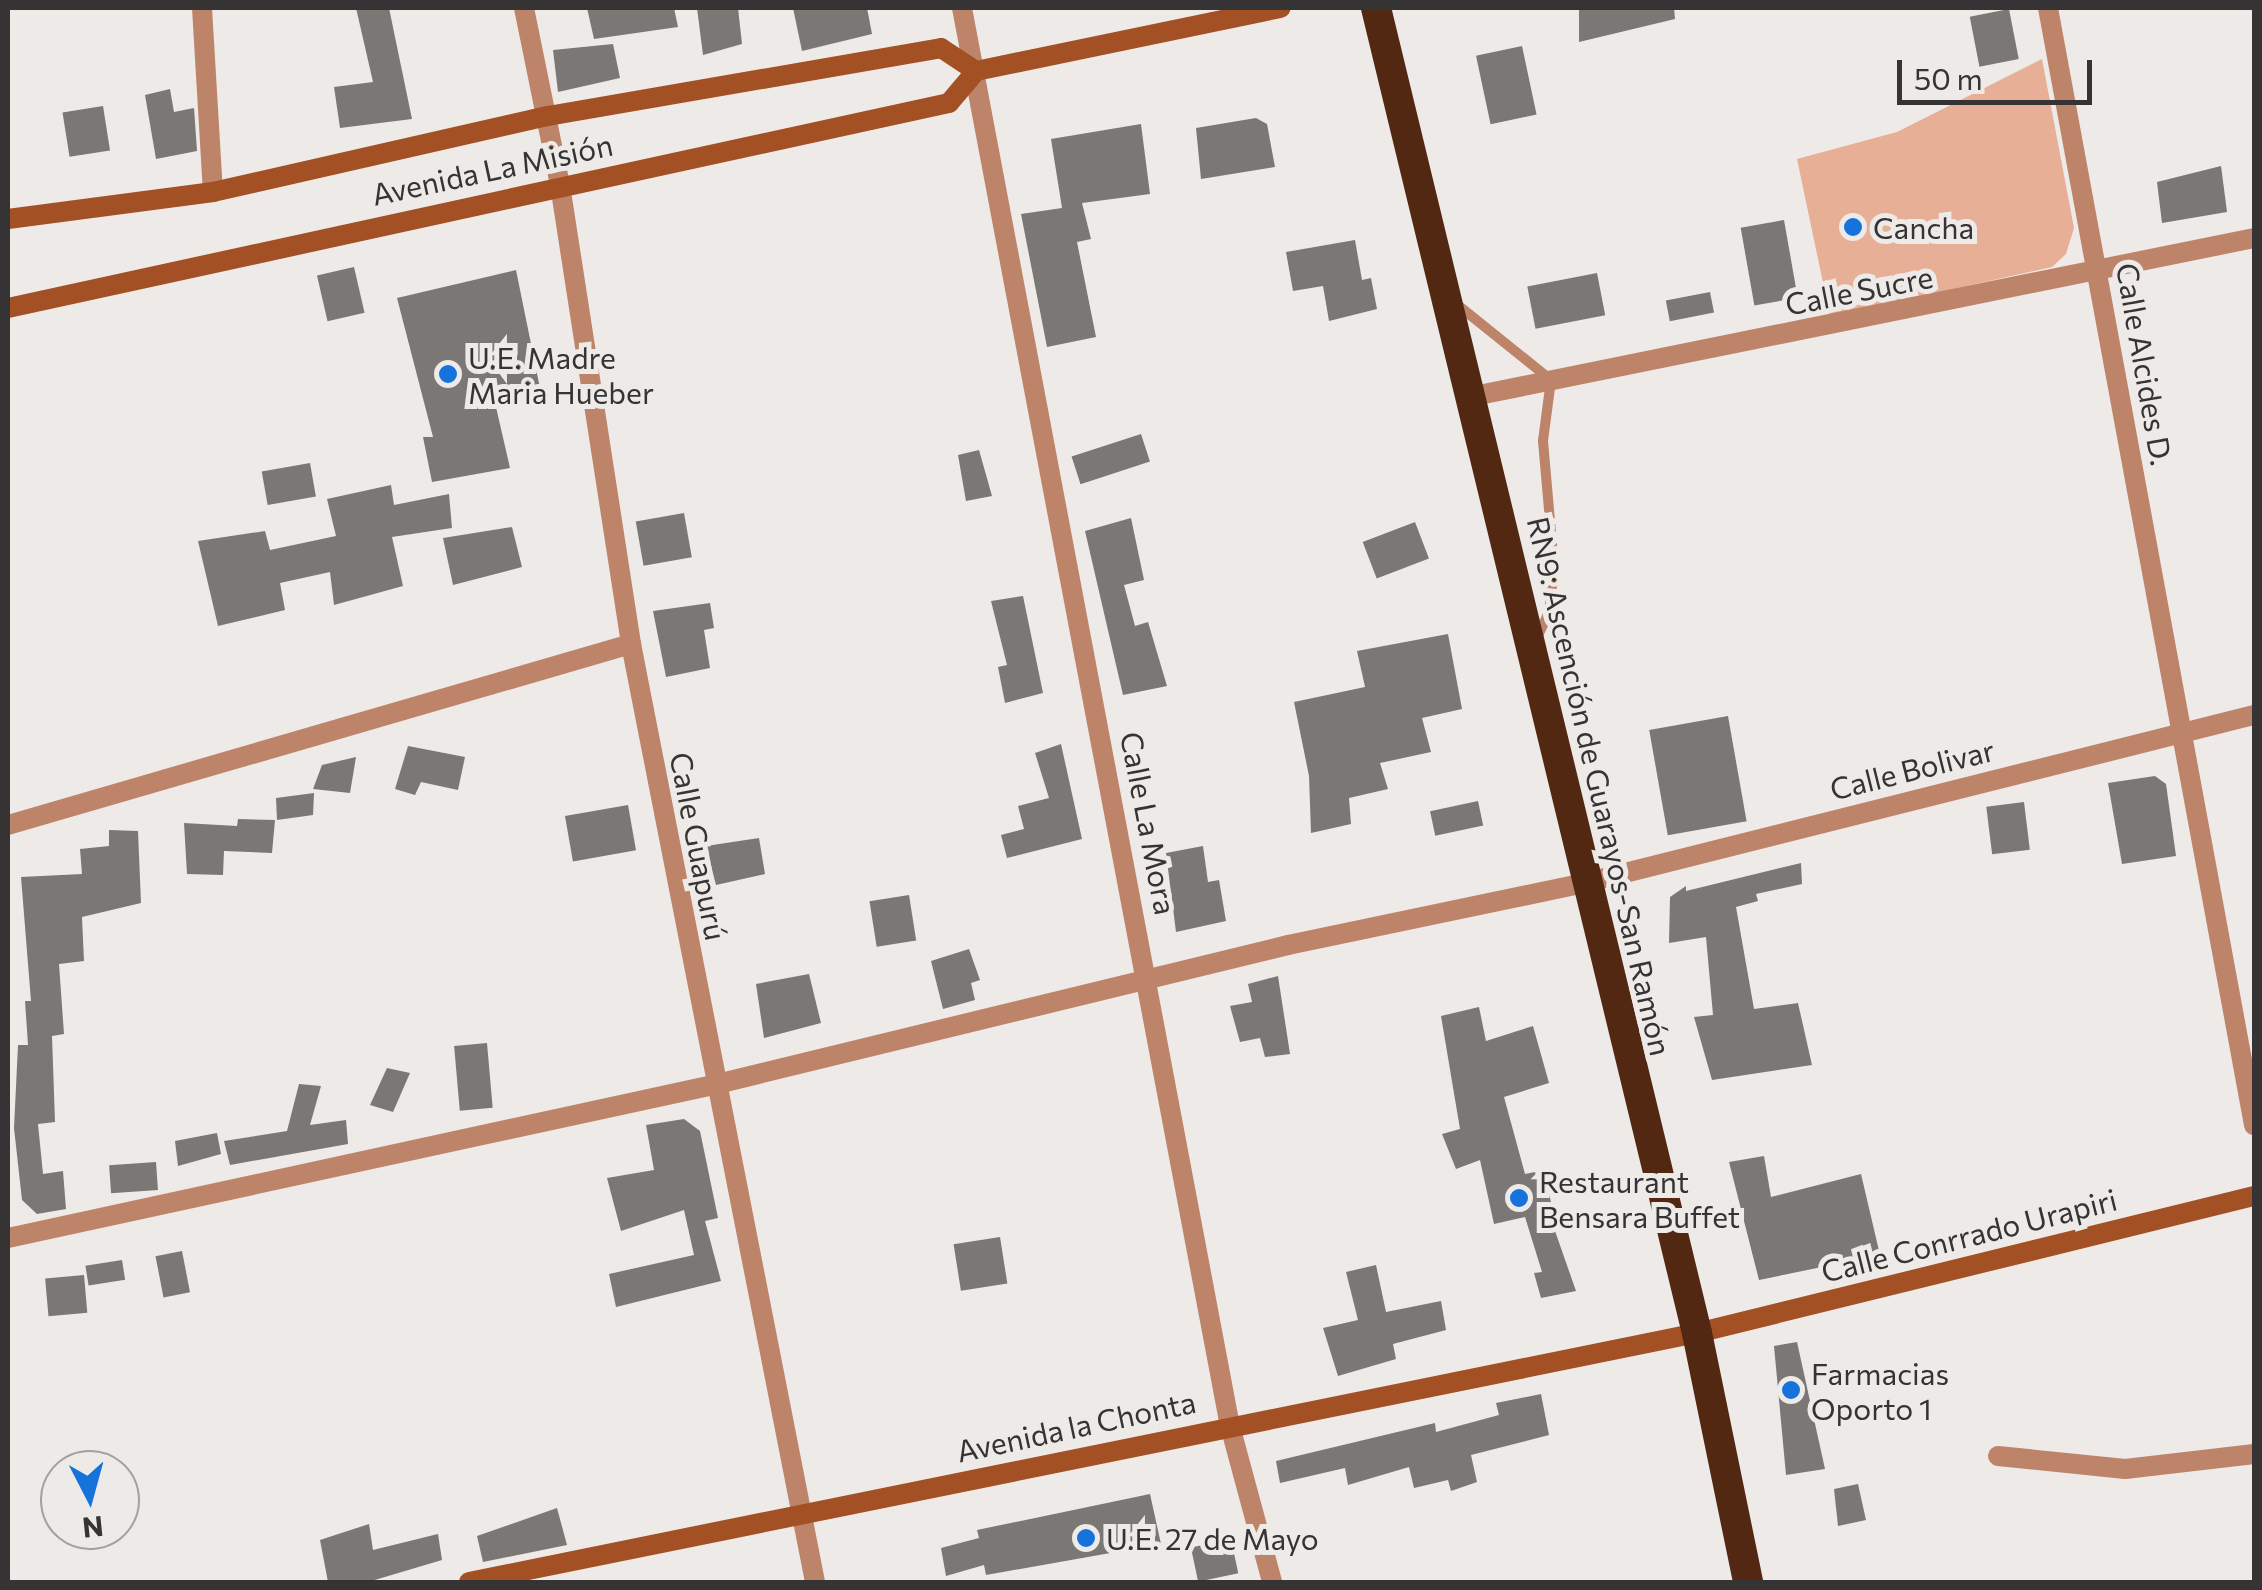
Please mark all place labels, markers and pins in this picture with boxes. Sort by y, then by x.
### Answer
place label: Cancha [1873,209,1974,245]
marker: Cancha [1842,216,1864,238]
place label: U.E. Madre Maria Hueber [468,339,654,410]
marker: U.E. Madre Maria Hueber [437,363,459,385]
place label: Restaurant Bensara Buffet [1539,1163,1740,1234]
marker: Restaurant Bensara Buffet [1508,1187,1530,1209]
place label: Farmacias Oporto 1 [1811,1355,1949,1426]
marker: Farmacias Oporto 1 [1780,1379,1802,1401]
place label: U.E. 27 de Mayo [1106,1520,1319,1556]
marker: U.E. 27 de Mayo [1075,1527,1097,1549]

